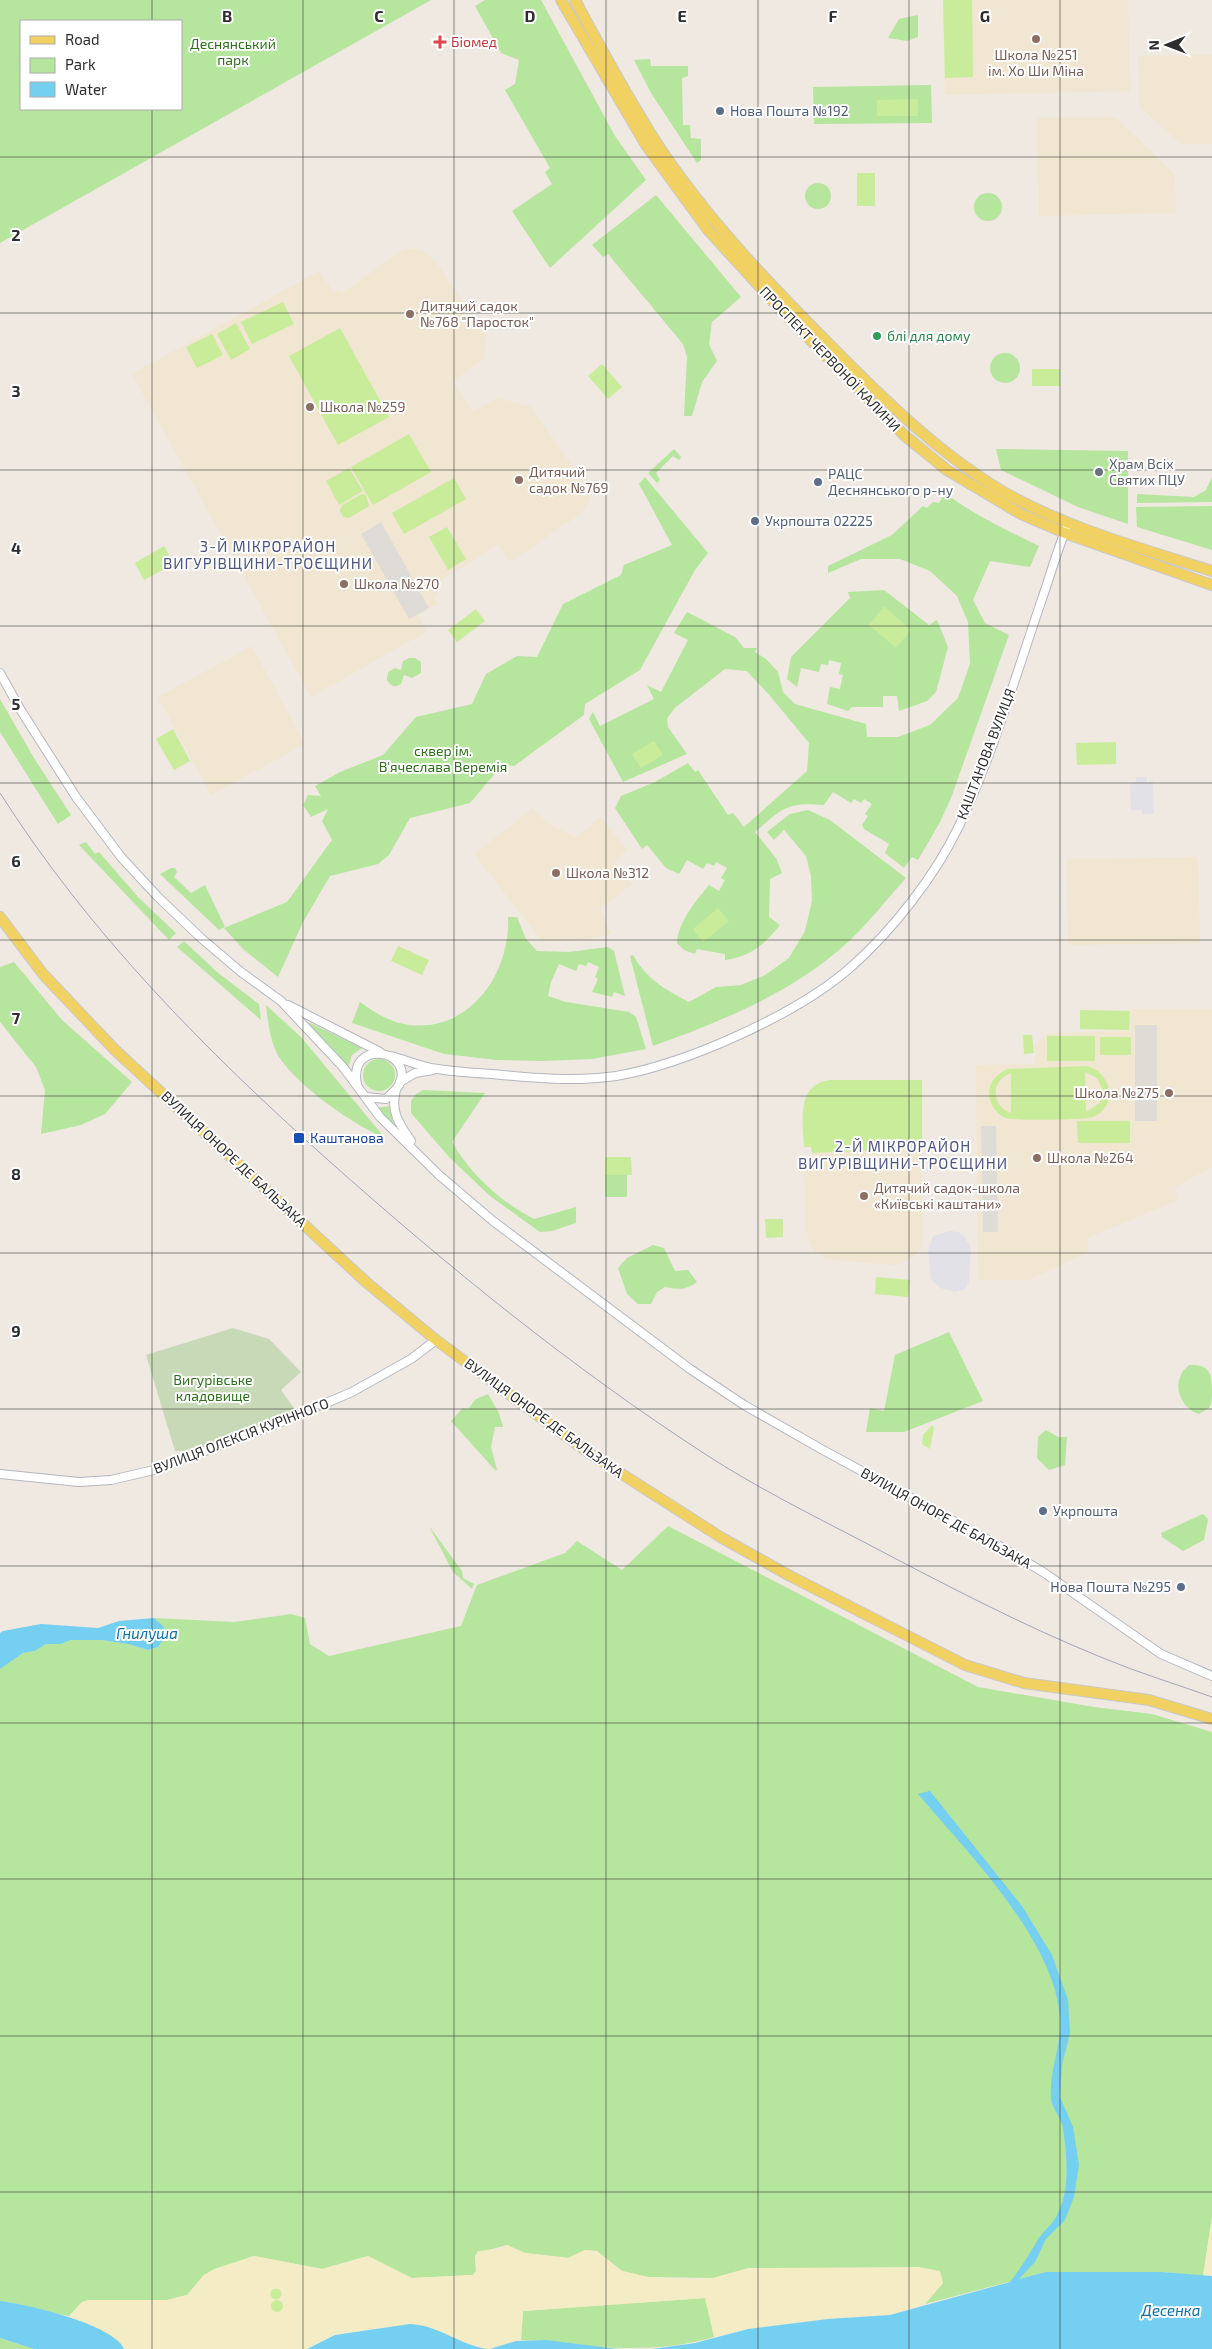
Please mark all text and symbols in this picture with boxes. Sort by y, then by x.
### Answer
text: B [222,6,232,25]
text: C [374,6,384,25]
text: D [525,6,536,25]
text: E [677,6,687,25]
text: F [829,6,838,25]
text: G [980,6,990,25]
legend [20,20,182,110]
north arrow [1142,20,1192,70]
text: Road [65,30,100,48]
place label: Біомед [451,33,497,50]
marker: Школа №251 ім. Хо Ши Міна [1030,33,1042,45]
park label: Деснянський парк [190,35,276,68]
marker: Біомед [433,35,447,49]
text: N [1145,40,1162,50]
place label: Школа №251 ім. Хо Ши Міна [988,46,1084,79]
text: Park [65,55,96,73]
text: Water [65,80,107,98]
place label: Нова Пошта №192 [730,102,849,119]
marker: Нова Пошта №192 [714,105,726,117]
text: 2 [11,225,21,244]
street label: ПРОСПЕКТ ЧЕРВОНОЇ КАЛИНИ [756,283,904,435]
place label: Дитячий садок №768 "Паросток" [420,297,534,330]
marker: Дитячий садок №768 "Паросток" [404,308,416,320]
place label: блі для дому [887,327,971,344]
marker: блі для дому [871,330,883,342]
text: 3 [11,381,21,400]
place label: Школа №259 [320,398,405,415]
marker: Школа №259 [304,401,316,413]
place label: Храм Всіх Святих ПЦУ [1109,455,1185,488]
place label: Дитячий садок №769 [529,463,609,496]
place label: РАЦС Деснянського р-ну [828,465,954,498]
marker: Храм Всіх Святих ПЦУ [1093,466,1105,478]
marker: Дитячий садок №769 [513,474,525,486]
marker: РАЦС Деснянського р-ну [812,476,824,488]
place label: Укрпошта 02225 [765,512,873,529]
marker: Укрпошта 02225 [749,515,761,527]
district label: 3-Й МІКРОРАЙОН ВИГУРІВЩИНИ-ТРОЄЩИНИ [163,537,373,572]
text: 4 [11,538,21,557]
place label: Школа №270 [354,575,439,592]
marker: Школа №270 [338,578,350,590]
street label: КАШТАНОВА ВУЛИЦЯ [953,686,1018,822]
text: 5 [12,694,21,713]
park label: сквер ім. В'ячеслава Веремія [379,742,507,775]
text: 6 [11,851,21,870]
place label: Школа №312 [566,864,649,881]
marker: Школа №312 [550,867,562,879]
text: 7 [12,1008,21,1027]
place label: Школа №275 [1074,1084,1159,1101]
street label: ВУЛИЦЯ ОНОРЕ ДЕ БАЛЬЗАКА [158,1087,311,1231]
marker: Школа №275 [1163,1087,1175,1099]
place label: Каштанова [310,1129,384,1146]
marker: Каштанова [292,1131,306,1145]
district label: 2-Й МІКРОРАЙОН ВИГУРІВЩИНИ-ТРОЄЩИНИ [798,1137,1008,1172]
place label: Школа №264 [1047,1149,1134,1166]
marker: Школа №264 [1031,1152,1043,1164]
text: 8 [11,1164,21,1183]
place label: Дитячий садок-школа «Київські каштани» [874,1179,1020,1212]
marker: Дитячий садок-школа «Київські каштани» [858,1190,870,1202]
text: 9 [11,1321,21,1340]
street label: ВУЛИЦЯ ОНОРЕ ДЕ БАЛЬЗАКА [462,1354,627,1481]
park label: Вигурівське кладовище [173,1371,253,1404]
street label: ВУЛИЦЯ ОЛЕКСІЯ КУРІННОГО [151,1394,331,1477]
street label: ВУЛИЦЯ ОНОРЕ ДЕ БАЛЬЗАКА [858,1464,1035,1572]
place label: Укрпошта [1053,1502,1118,1519]
marker: Укрпошта [1037,1505,1049,1517]
place label: Нова Пошта №295 [1050,1578,1171,1595]
marker: Нова Пошта №295 [1175,1581,1187,1593]
water label: Гнилуша [116,1624,178,1642]
water label: Десенка [1141,2301,1200,2319]

